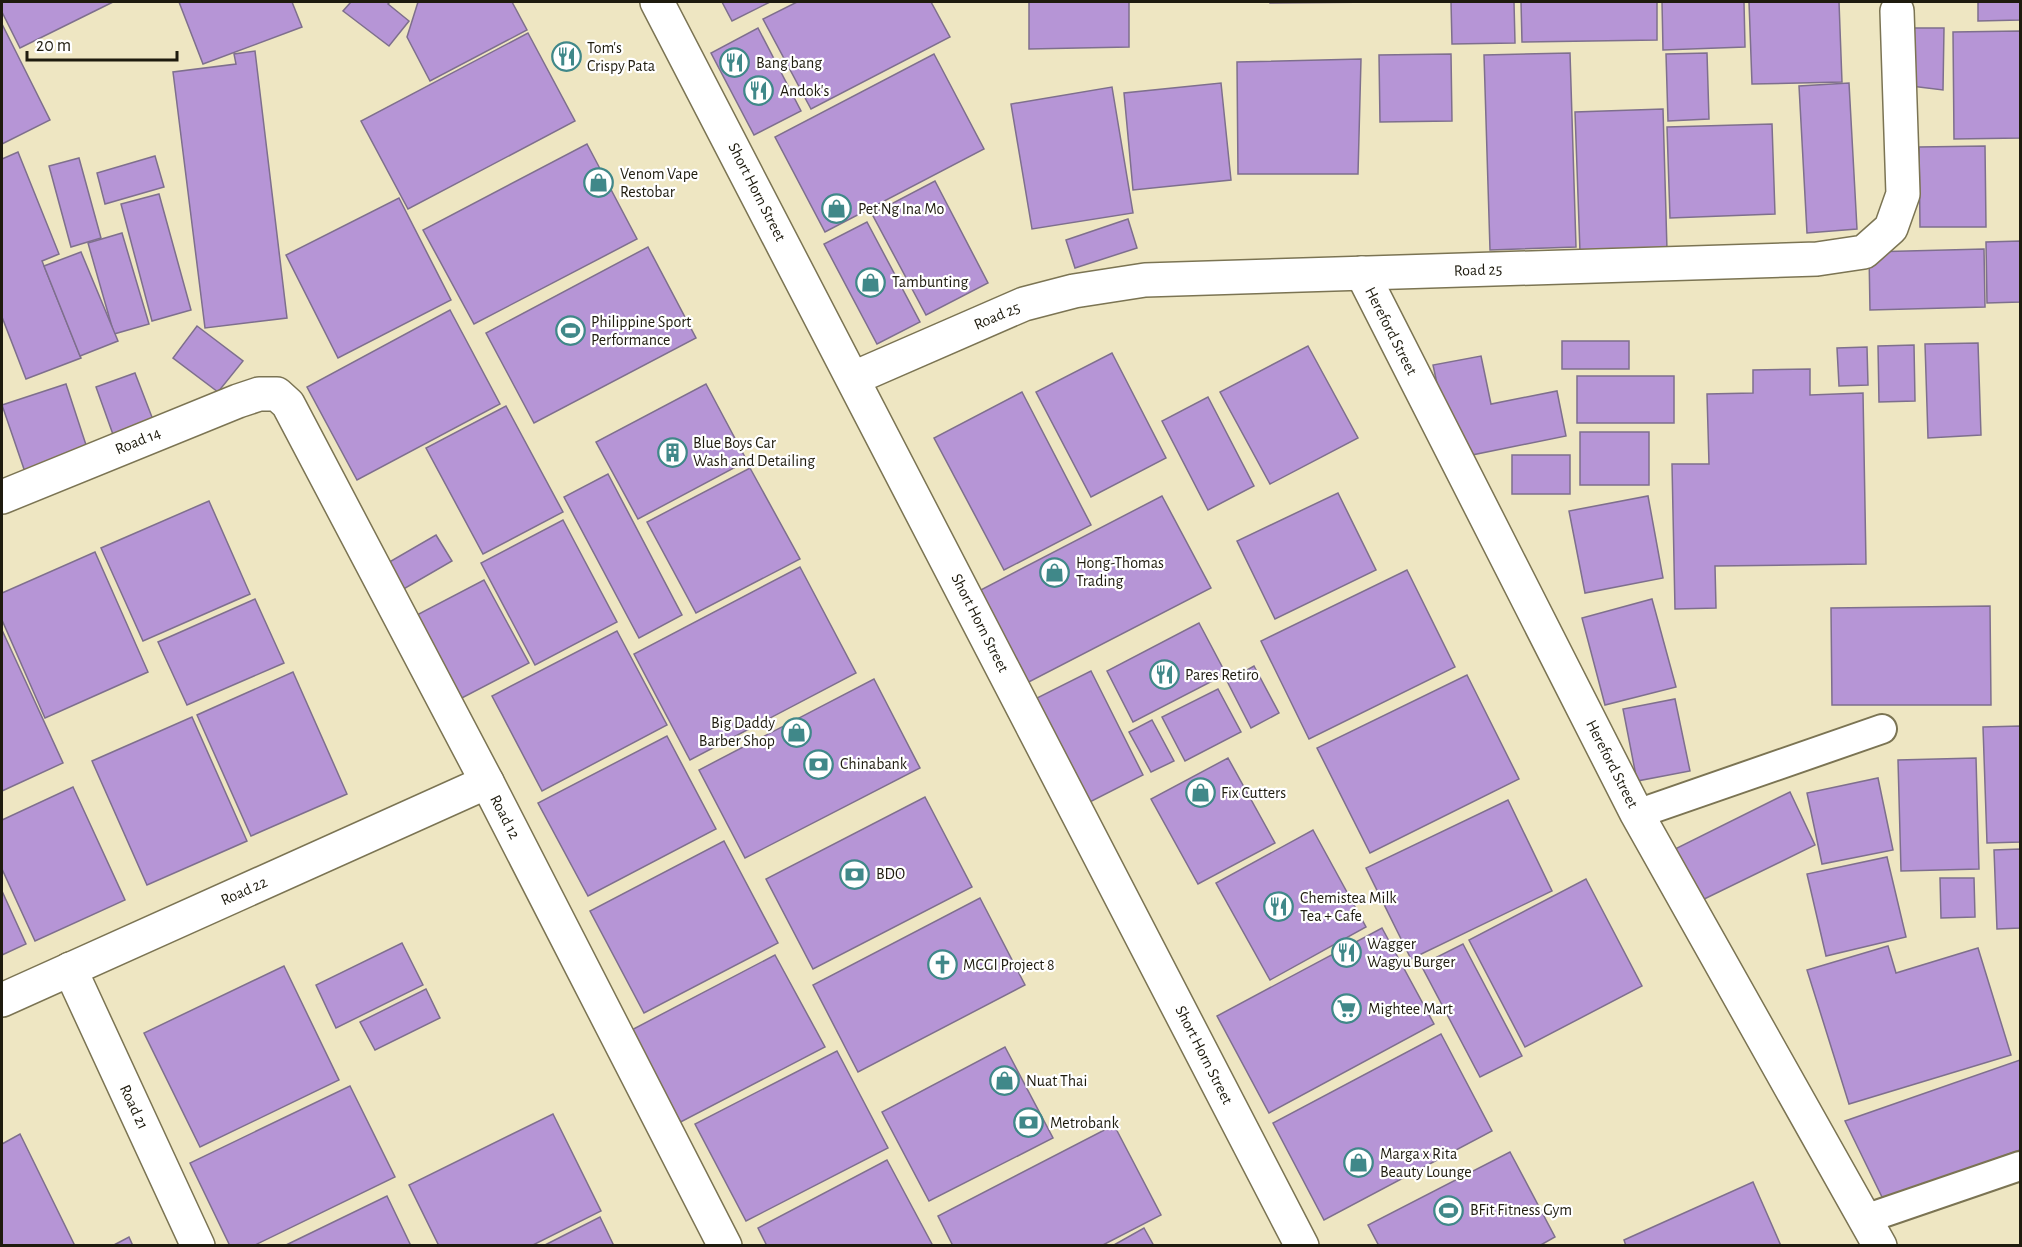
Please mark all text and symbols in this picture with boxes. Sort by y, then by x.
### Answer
scale bar [27,24,177,62]
text: 20 m [36,37,71,55]
place label: Tom's Crispy Pata [587,40,655,75]
restaurant icon: Tom's Crispy Pata [550,41,582,73]
restaurant icon: Bang bang [719,47,751,79]
place label: Bang bang [756,55,822,71]
restaurant icon: Andok's [743,75,775,107]
place label: Andok's [780,83,829,99]
street label: Short Horn Street [725,140,789,244]
place label: Venom Vape Restobar [620,166,698,200]
shop icon: Venom Vape Restobar [583,167,615,199]
shop icon: Pet Ng Ina Mo [821,193,853,225]
place label: Pet Ng Ina Mo [858,201,944,217]
street label: Road 25 [1454,261,1502,279]
shop icon: Tambunting [855,266,887,298]
place label: Tambunting [892,274,969,290]
street label: Hereford Street [1362,284,1420,378]
street label: Road 25 [972,299,1022,333]
place label: Philippine Sport Performance [591,314,691,348]
sports icon: Philippine Sport Performance [554,315,586,347]
street label: Road 14 [113,425,163,457]
place label: Blue Boys Car Wash and Detailing [693,435,815,469]
building icon: Blue Boys Car Wash and Detailing [656,436,688,468]
place label: Hong-Thomas Trading [1076,555,1164,589]
shop icon: Hong-Thomas Trading [1039,556,1071,588]
street label: Short Horn Street [948,571,1012,675]
restaurant icon: Pares Retiro [1148,659,1180,691]
place label: Pares Retiro [1185,667,1259,683]
place label: Big Daddy Barber Shop [699,715,775,749]
shop icon: Big Daddy Barber Shop [780,716,812,748]
street label: Hereford Street [1583,717,1641,811]
bank icon: Chinabank [803,748,835,780]
place label: Chinabank [840,756,908,772]
shop icon: Fix Cutters [1184,777,1216,809]
place label: Fix Cutters [1221,785,1286,801]
street label: Road 12 [487,792,523,842]
bank icon: BDO [839,858,871,890]
place label: BDO [876,866,905,882]
street label: Road 22 [218,874,270,908]
place label: Chemistea Milk Tea + Cafe [1300,890,1397,924]
restaurant icon: Chemistea Milk Tea + Cafe [1263,891,1295,923]
place label: Wagger Wagyu Burger [1367,936,1456,971]
restaurant icon: Wagger Wagyu Burger [1330,937,1362,969]
church icon: MCGI Project 8 [926,949,958,981]
place label: MCGI Project 8 [963,957,1055,974]
supermarket icon: Mightee Mart [1331,993,1363,1025]
place label: Mightee Mart [1368,1001,1453,1017]
street label: Short Horn Street [1172,1003,1236,1107]
shop icon: Nuat Thai [989,1065,1021,1097]
place label: Nuat Thai [1026,1073,1087,1089]
street label: Road 21 [117,1082,151,1132]
bank icon: Metrobank [1013,1107,1045,1139]
place label: Metrobank [1050,1115,1120,1131]
place label: Marga x Rita Beauty Lounge [1380,1146,1472,1181]
shop icon: Marga x Rita Beauty Lounge [1343,1147,1375,1179]
sports icon: BFit Fitness Gym [1433,1194,1465,1226]
place label: BFit Fitness Gym [1470,1202,1572,1219]

